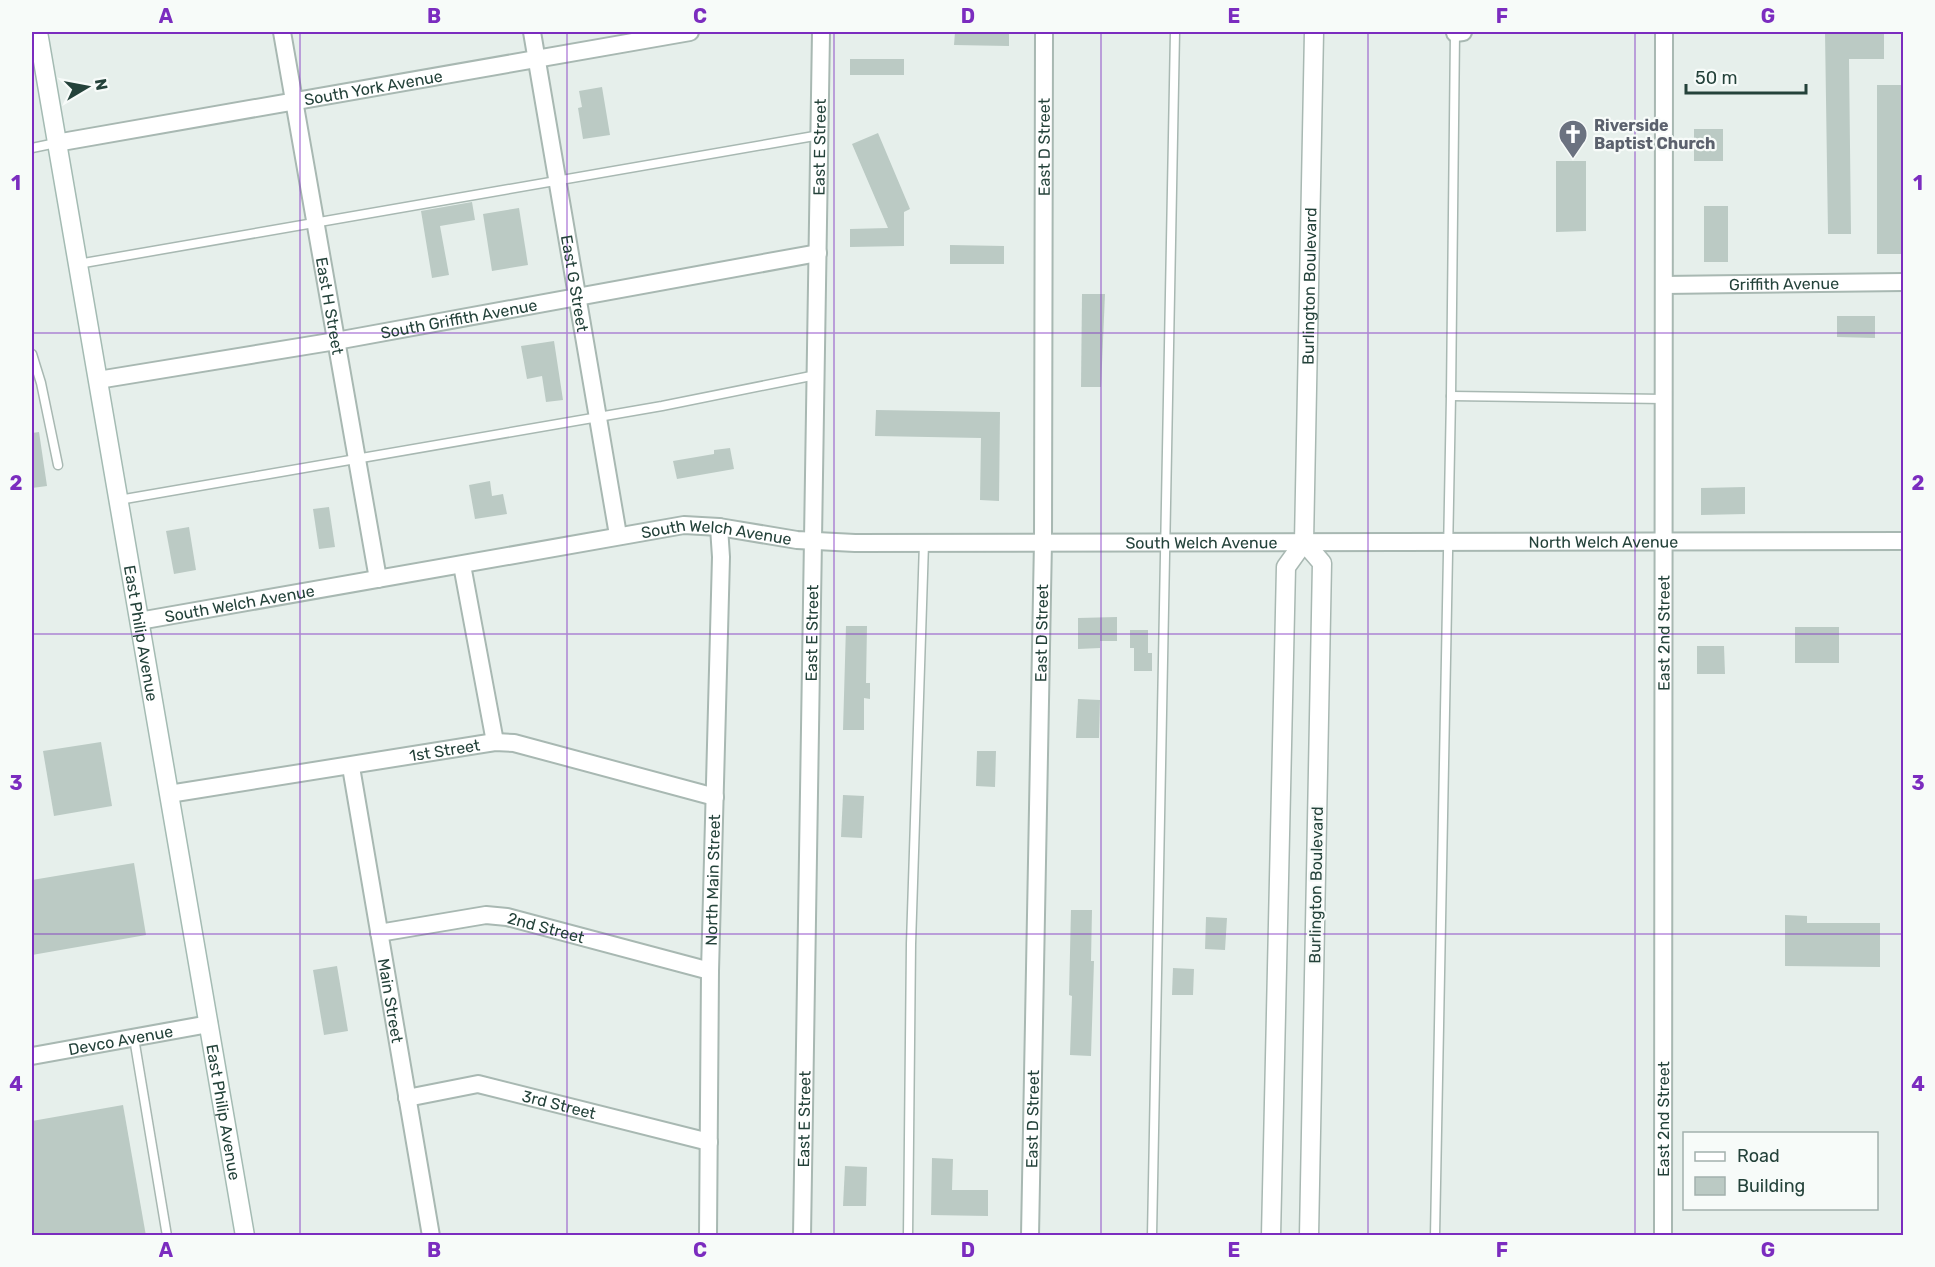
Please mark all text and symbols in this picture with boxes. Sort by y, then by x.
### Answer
text: A [159,4,174,28]
text: B [427,4,441,28]
text: C [693,4,707,28]
text: D [961,4,975,28]
text: E [1228,4,1240,28]
text: F [1496,4,1508,28]
text: G [1761,4,1775,28]
north arrow [57,57,117,117]
scale bar [1686,57,1806,95]
street label: South York Avenue [302,66,444,109]
text: 50 m [1695,67,1738,89]
text: N [91,77,112,92]
street label: East D Street [1034,98,1053,196]
street label: East E Street [809,99,829,196]
place label: Riverside Baptist Church [1594,116,1715,153]
church icon: Riverside Baptist Church [1557,118,1589,160]
text: 1 [11,171,21,195]
text: 1 [1913,171,1923,195]
street label: Burlington Boulevard [1298,207,1320,365]
street label: East G Street [557,233,593,333]
street label: East H Street [312,256,348,356]
street label: Griffith Avenue [1729,273,1839,294]
street label: South Griffith Avenue [379,295,539,342]
text: 2 [10,471,23,495]
text: 2 [1912,471,1925,495]
street label: South Welch Avenue [640,515,793,548]
street label: North Welch Avenue [1529,532,1678,551]
street label: South Welch Avenue [1125,533,1277,552]
street label: East Philip Avenue [120,564,162,703]
street label: East 2nd Street [1654,575,1673,691]
street label: South Welch Avenue [163,581,316,626]
street label: East D Street [1031,584,1052,682]
street label: East E Street [801,585,822,682]
street label: 1st Street [408,735,481,765]
text: 3 [9,771,23,795]
text: 3 [1911,771,1925,795]
street label: Burlington Boulevard [1305,806,1327,964]
street label: North Main Street [701,814,724,946]
street label: 2nd Street [505,908,587,947]
street label: Main Street [374,957,407,1044]
street label: Devco Avenue [67,1021,174,1059]
street label: East Philip Avenue [203,1043,245,1182]
street label: East 2nd Street [1654,1061,1673,1177]
street label: East E Street [794,1070,814,1168]
street label: East D Street [1022,1070,1043,1168]
text: 4 [9,1072,23,1096]
text: 4 [1911,1072,1925,1096]
street label: 3rd Street [520,1086,598,1123]
legend [1683,1132,1878,1210]
text: Road [1737,1145,1780,1167]
text: Building [1737,1175,1805,1197]
text: A [159,1238,174,1262]
text: B [427,1238,441,1262]
text: C [693,1238,707,1262]
text: D [961,1238,975,1262]
text: E [1228,1238,1240,1262]
text: F [1496,1238,1508,1262]
text: G [1761,1238,1775,1262]

